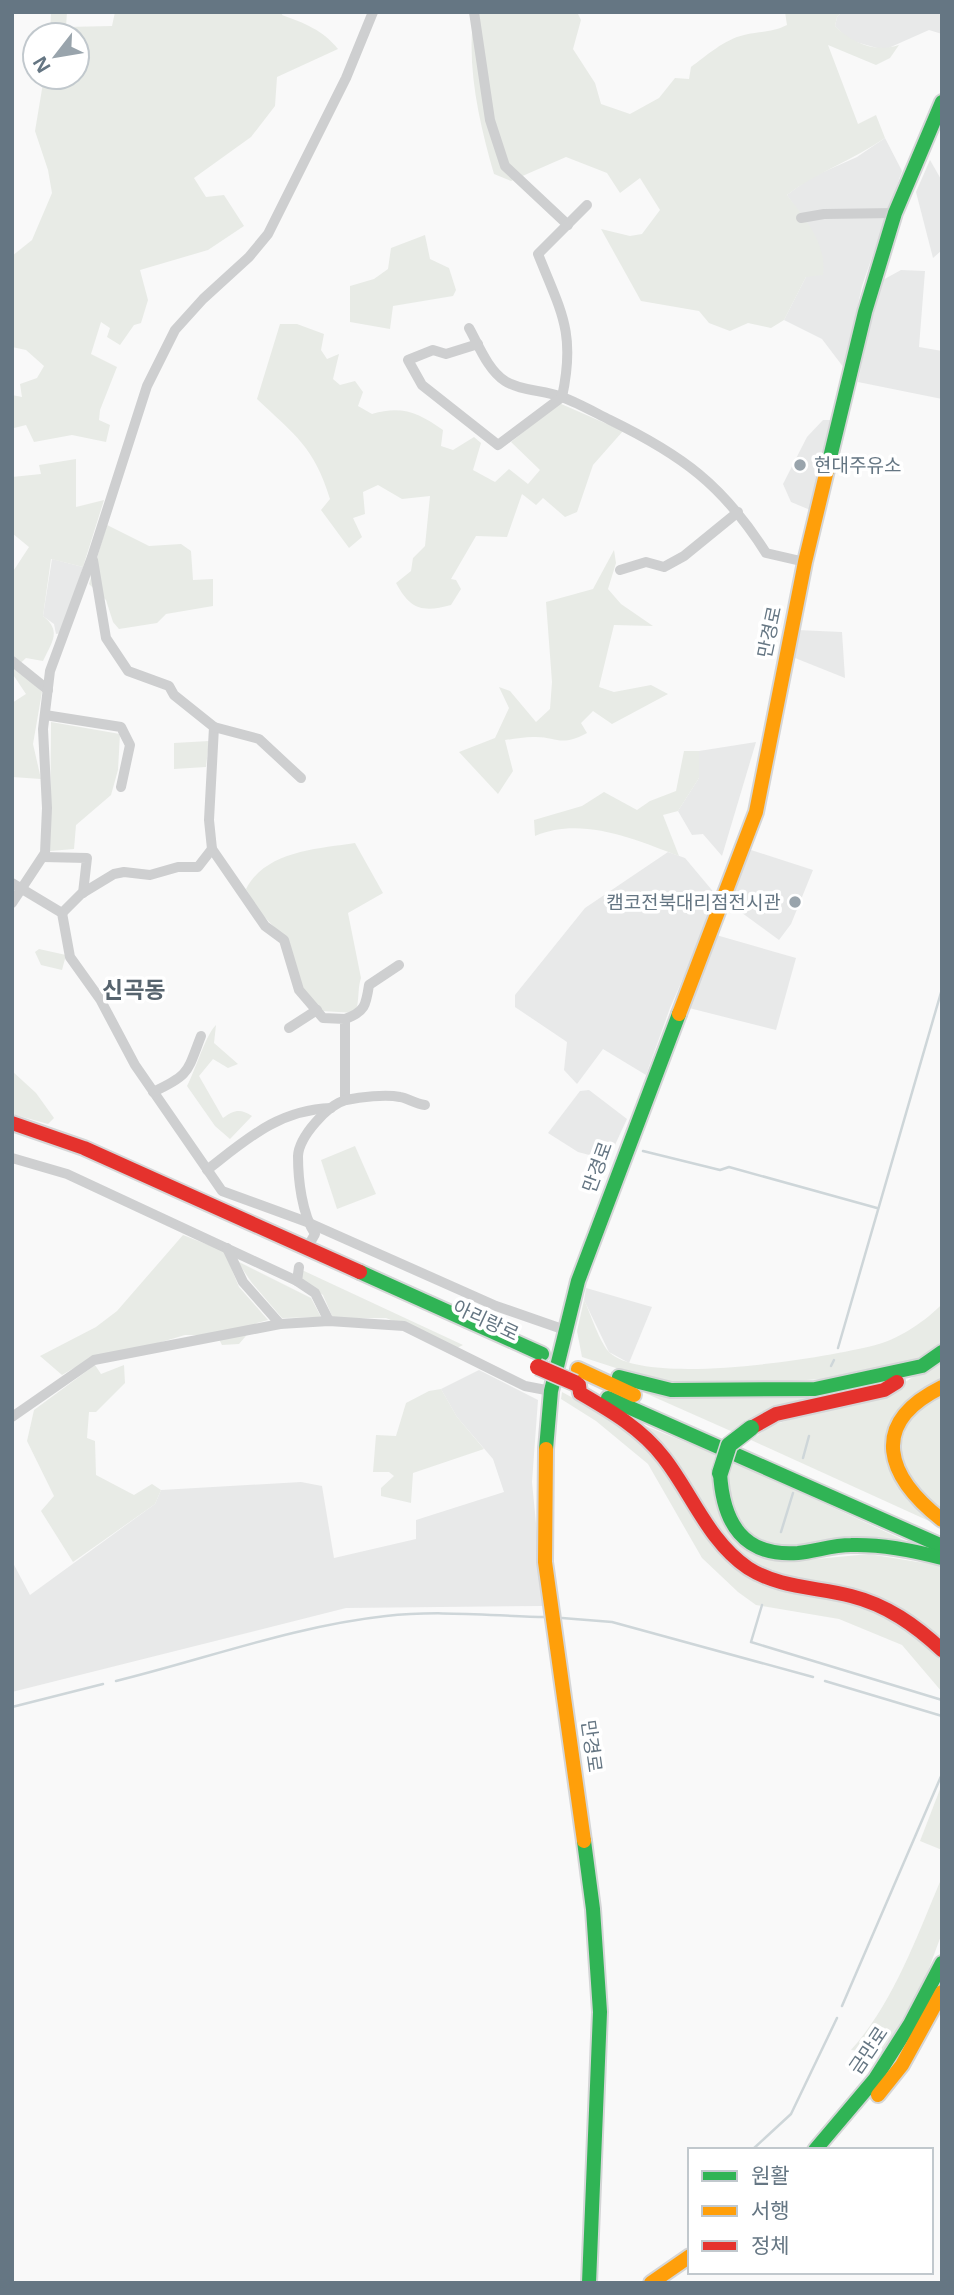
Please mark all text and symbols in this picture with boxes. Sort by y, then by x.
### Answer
north arrow [21,21,91,91]
text: N [26,51,57,78]
place label: 현대주유소 [814,452,901,478]
marker: 현대주유소 [792,457,808,473]
street label: 만경로 [751,604,787,660]
place label: 캠코전북대리점전시관 [606,889,781,915]
marker: 캠코전북대리점전시관 [787,894,803,910]
district label: 신곡동 [102,973,166,1005]
street label: 만경로 [576,1138,618,1196]
street label: 아리랑로 [449,1293,523,1347]
street label: 만경로 [575,1718,609,1774]
street label: 금만로 [843,2021,893,2079]
legend [688,2148,933,2274]
text: 원활 [751,2161,790,2189]
text: 서행 [751,2196,790,2224]
text: 정체 [751,2231,790,2259]

